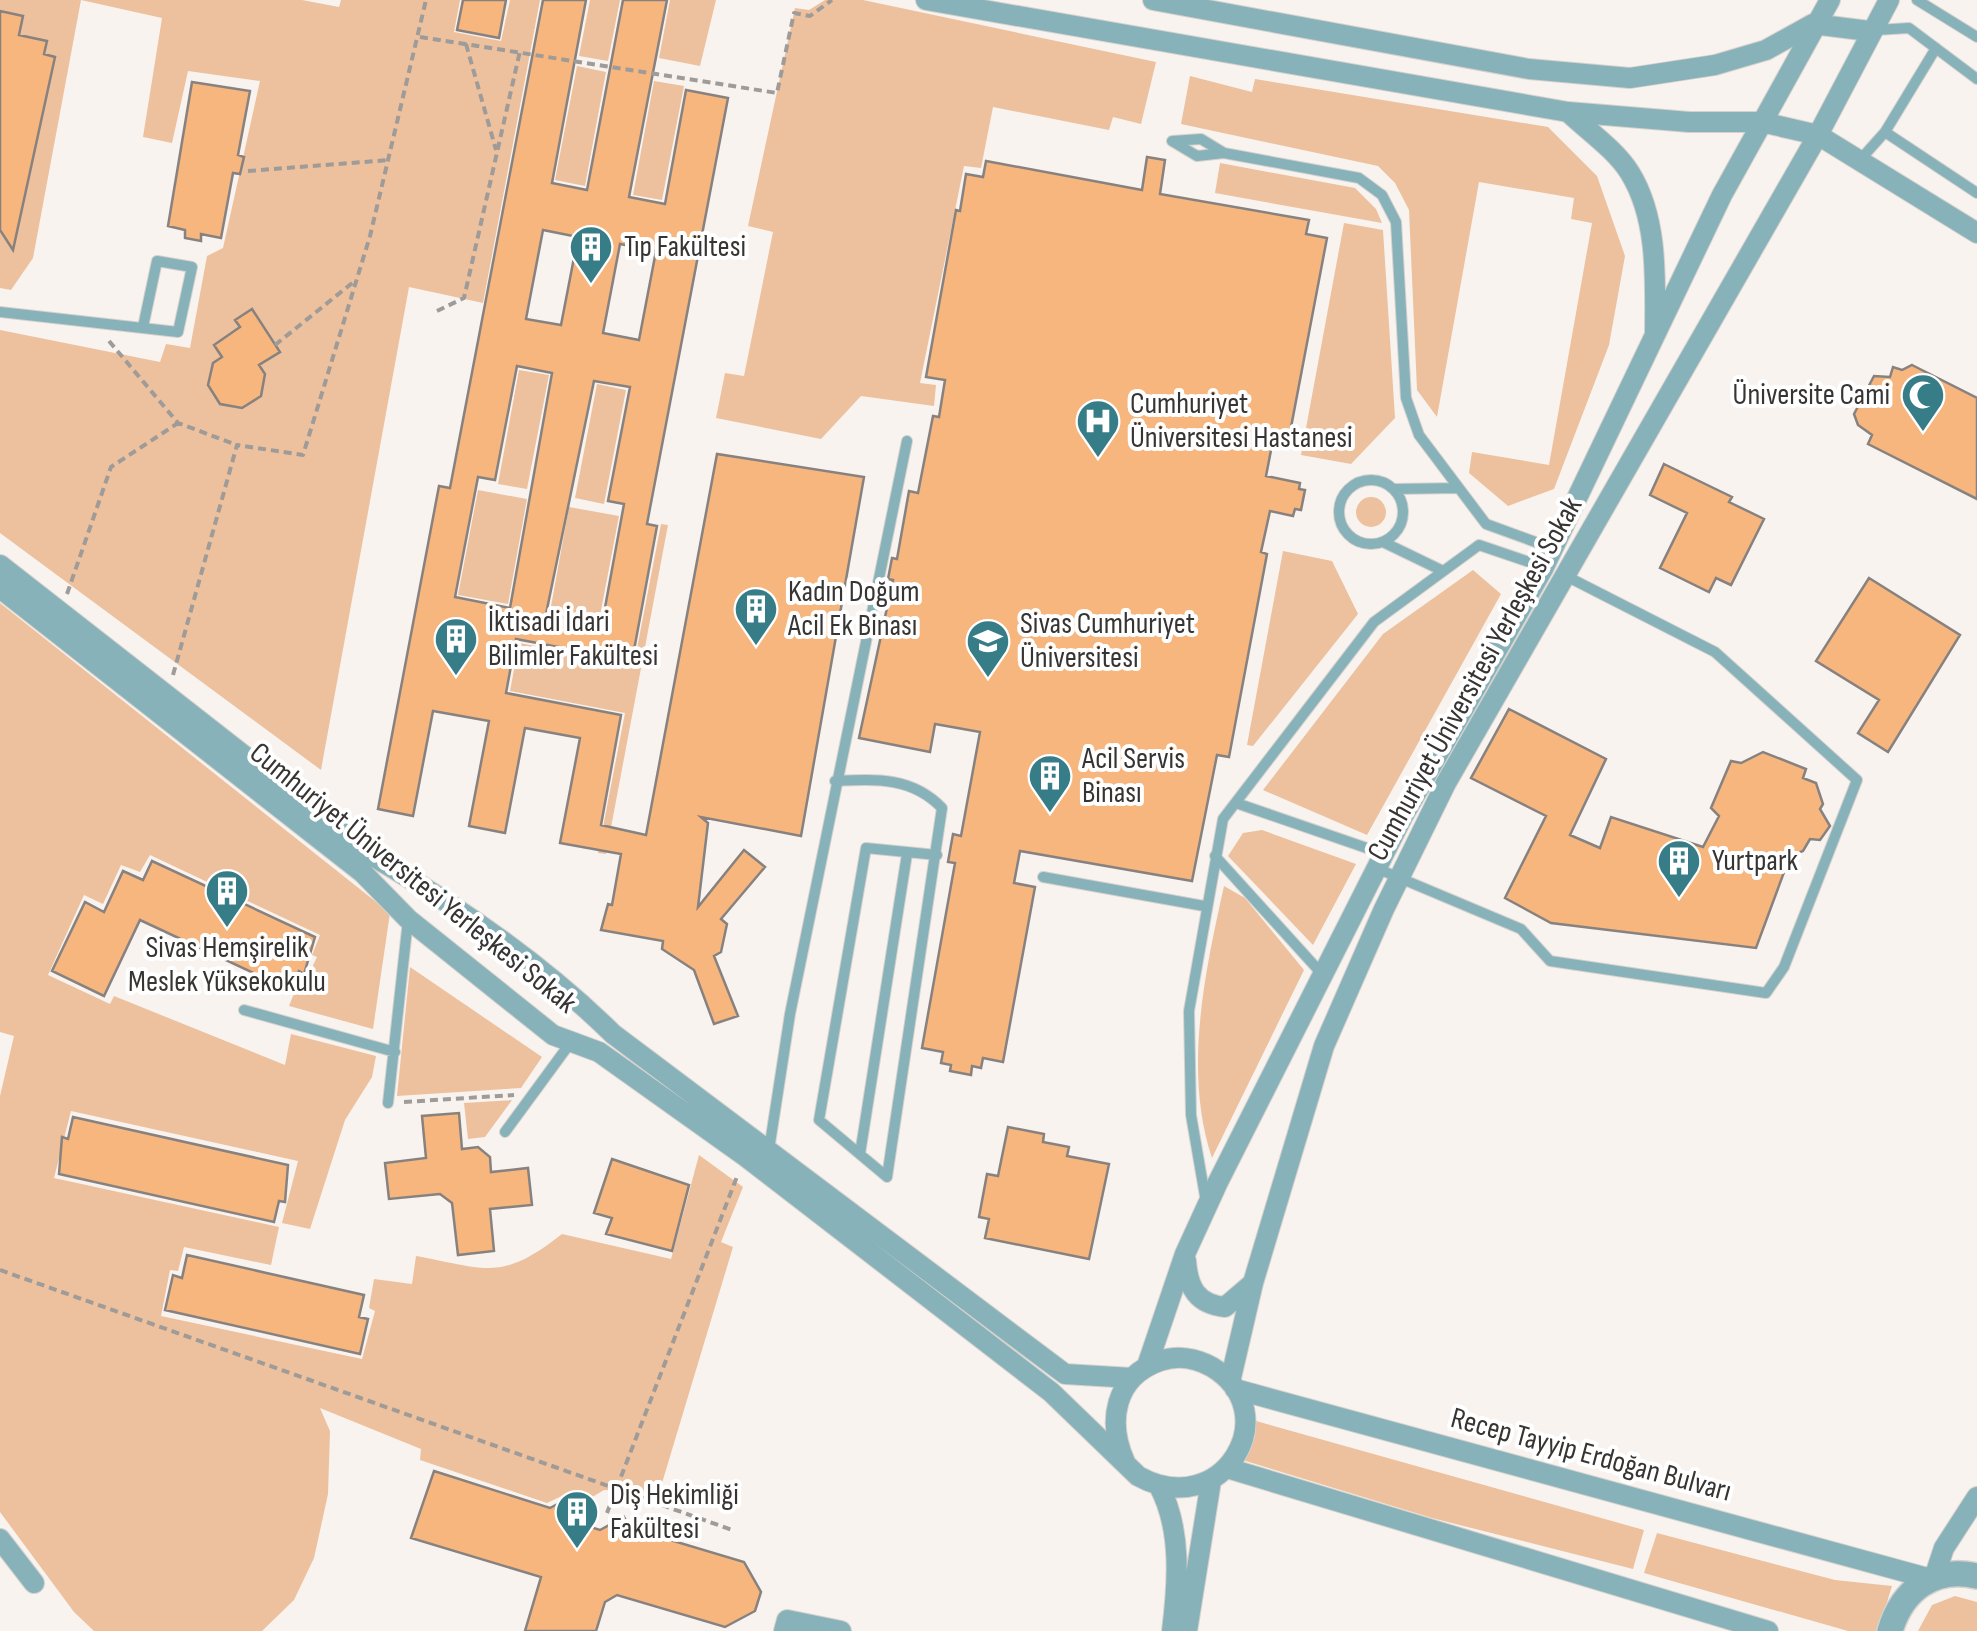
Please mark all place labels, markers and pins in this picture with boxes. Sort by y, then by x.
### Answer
building icon: Tıp Fakültesi [568,224,614,285]
place label: Tıp Fakültesi [624,229,746,265]
mosque icon: Üniversite Cami [1900,372,1946,433]
place label: Üniversite Cami [1733,377,1890,413]
place label: Cumhuriyet Üniversitesi Hastanesi [1130,386,1353,456]
hospital icon: Cumhuriyet Üniversitesi Hastanesi [1075,398,1121,459]
place label: Kadın Doğum Acil Ek Binası [787,574,920,644]
building icon: Kadın Doğum Acil Ek Binası [733,586,779,647]
place label: İktisadi İdari Bilimler Fakültesi [488,604,658,674]
place label: Sivas Cumhuriyet Üniversitesi [1020,606,1195,676]
building icon: İktisadi İdari Bilimler Fakültesi [433,616,479,677]
school or university icon: Sivas Cumhuriyet Üniversitesi [965,618,1011,679]
place label: Acil Servis Binası [1081,741,1185,811]
building icon: Acil Servis Binası [1027,753,1073,814]
building icon: Yurtpark [1656,838,1702,899]
place label: Yurtpark [1712,843,1799,879]
building icon: Sivas Hemşirelik Meslek Yüksekokulu [204,868,250,929]
place label: Sivas Hemşirelik Meslek Yüksekokulu [128,930,326,1000]
place label: Diş Hekimliği Fakültesi [610,1477,739,1547]
building icon: Diş Hekimliği Fakültesi [554,1489,600,1550]

